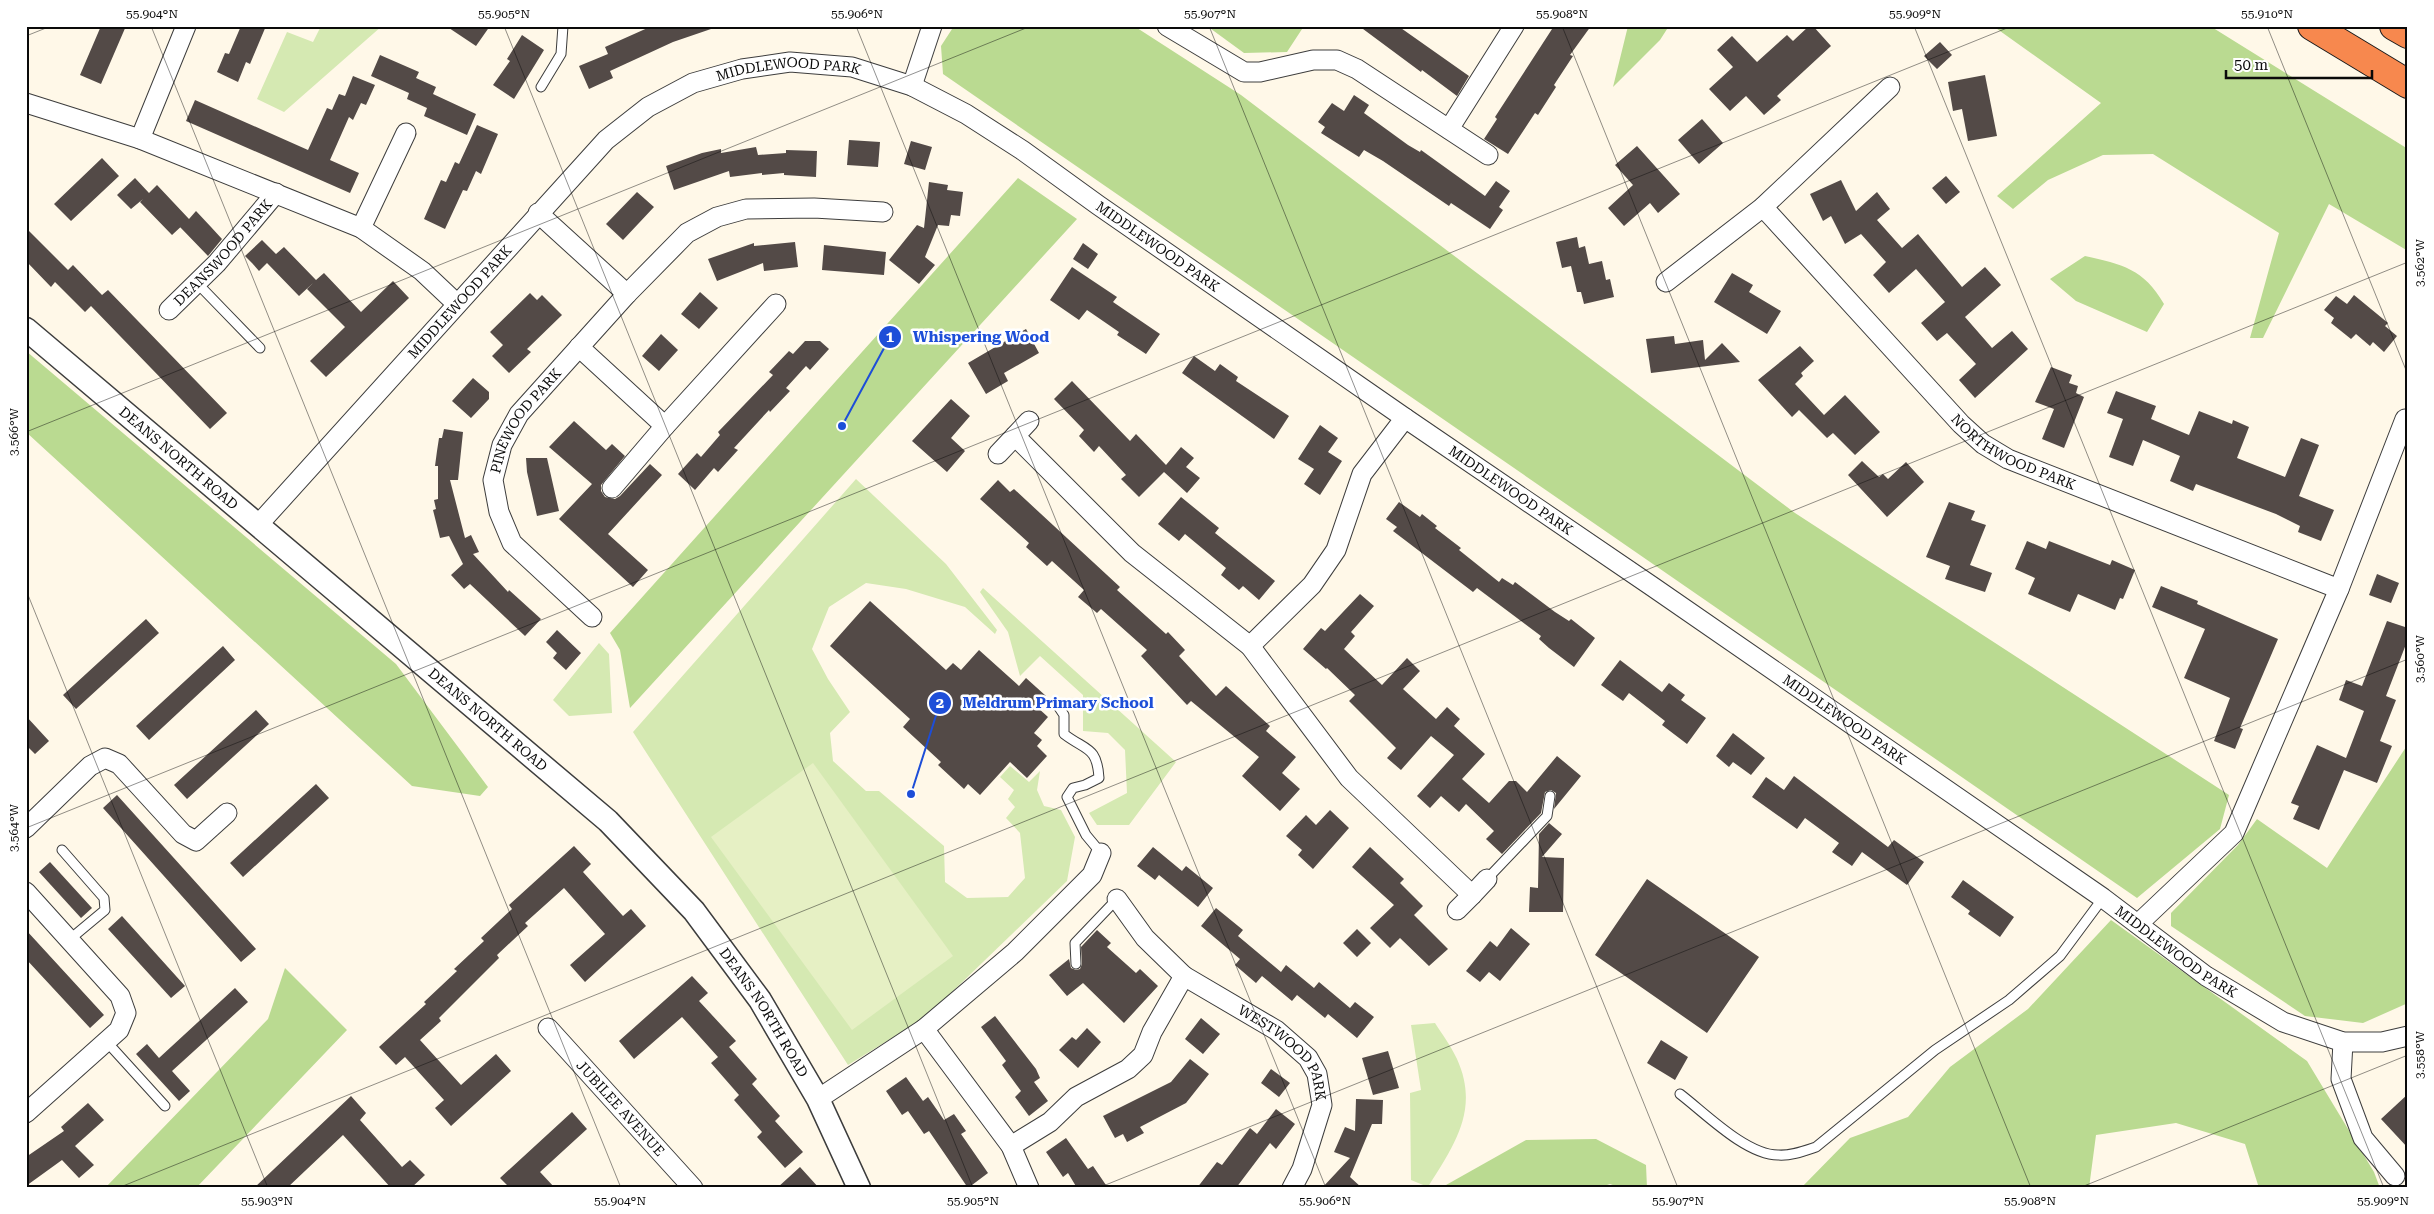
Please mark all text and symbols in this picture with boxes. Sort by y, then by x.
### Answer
text: 55.904°N [126,7,178,21]
text: 55.905°N [478,7,530,21]
text: 55.906°N [831,7,883,21]
text: 55.907°N [1184,7,1236,21]
text: 55.908°N [1536,7,1588,21]
text: 55.909°N [1889,7,1941,21]
text: 55.910°N [2241,7,2293,21]
scale bar [2226,48,2373,80]
street label: MIDDLEWOOD PARK [714,54,863,84]
text: 50 m [2234,56,2269,74]
street label: DEANSWOOD PARK [170,196,275,309]
street label: MIDDLEWOOD PARK [1093,198,1223,295]
text: 3.562°W [2413,238,2427,287]
street label: MIDDLEWOOD PARK [405,242,515,361]
callout: Whispering Wood [877,322,1059,352]
text: 1 [886,328,895,346]
text: Whispering Wood [913,328,1049,346]
street label: PINEWOOD PARK [487,365,564,475]
street label: DEANS NORTH ROAD [116,403,242,513]
text: 3.566°W [7,407,21,456]
street label: NORTHWOOD PARK [1948,411,2078,493]
street label: MIDDLEWOOD PARK [1446,442,1576,538]
text: 3.560°W [2413,634,2427,683]
street label: DEANS NORTH ROAD [425,665,551,774]
street label: MIDDLEWOOD PARK [1780,671,1910,768]
callout: Meldrum Primary School [928,688,1164,718]
text: 2 [936,694,944,712]
text: Meldrum Primary School [962,694,1154,712]
text: 3.564°W [7,803,21,852]
street label: MIDDLEWOOD PARK [2112,902,2240,1001]
street label: DEANS NORTH ROAD [716,945,811,1080]
street label: WESTWOOD PARK [1235,1002,1329,1102]
text: 3.558°W [2413,1030,2427,1079]
street label: JUBILEE AVENUE [573,1057,668,1159]
text: 55.903°N [241,1194,293,1208]
text: 55.904°N [594,1194,646,1208]
text: 55.905°N [947,1194,999,1208]
text: 55.906°N [1299,1194,1351,1208]
text: 55.907°N [1652,1194,1704,1208]
text: 55.908°N [2004,1194,2056,1208]
text: 55.909°N [2357,1194,2409,1208]

